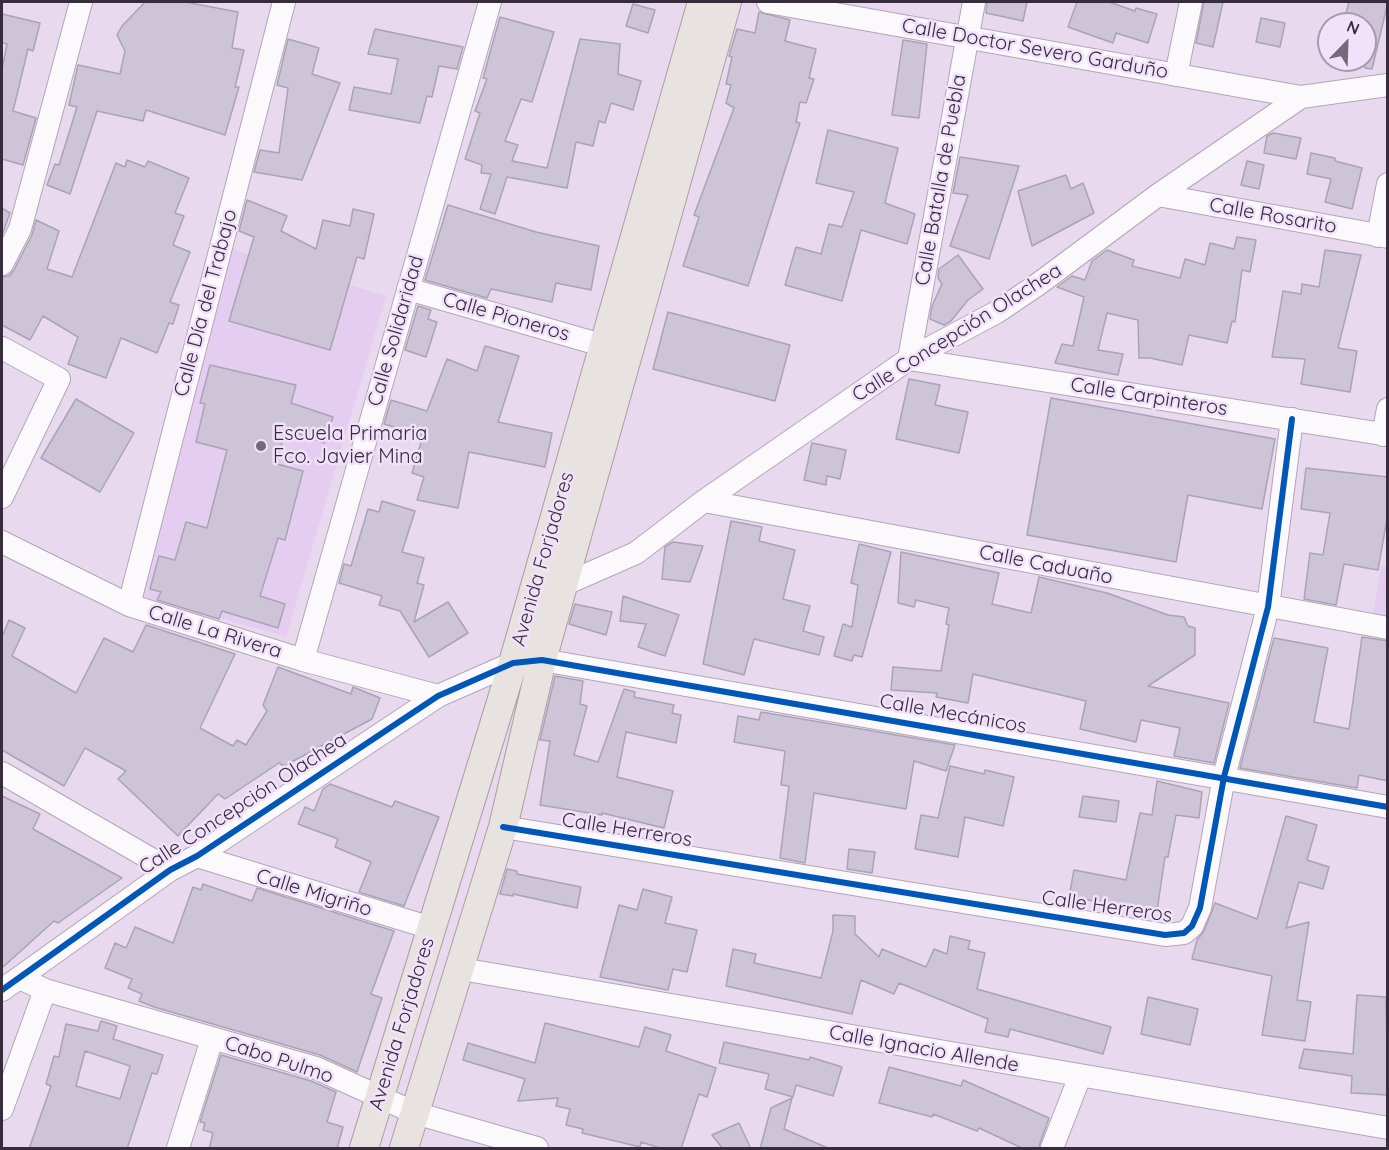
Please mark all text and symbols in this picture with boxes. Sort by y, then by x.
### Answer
north arrow [1317,12,1377,72]
street label: Calle Doctor Severo Garduño [900,14,1170,84]
text: N [1344,16,1363,39]
street label: Calle Batalla de Puebla [911,73,971,287]
street label: Calle Rosarito [1208,193,1338,239]
street label: Calle Día del Trabajo [169,207,243,399]
street label: Calle Solidaridad [363,253,429,409]
street label: Calle Concepción Olachea [848,259,1066,407]
street label: Calle Pioneros [440,287,572,347]
street label: Calle Carpinteros [1069,373,1229,421]
place label: Escuela Primaria Fco. Javier Mina [273,422,427,469]
marker: Escuela Primaria Fco. Javier Mina [254,439,268,453]
street label: Avenida Forjadores [507,469,579,649]
street label: Calle Caduaño [977,540,1115,590]
street label: Calle La Rivera [145,600,285,664]
street label: Calle Mecánicos [878,689,1028,739]
street label: Calle Concepción Olachea [135,728,351,880]
street label: Calle Herreros [560,808,694,852]
street label: Calle Migriño [253,864,375,922]
street label: Calle Herreros [1040,886,1174,928]
street label: Avenida Forjadores [364,934,440,1114]
street label: Calle Ignacio Allende [827,1020,1021,1078]
street label: Cabo Pulmo [222,1031,336,1089]

